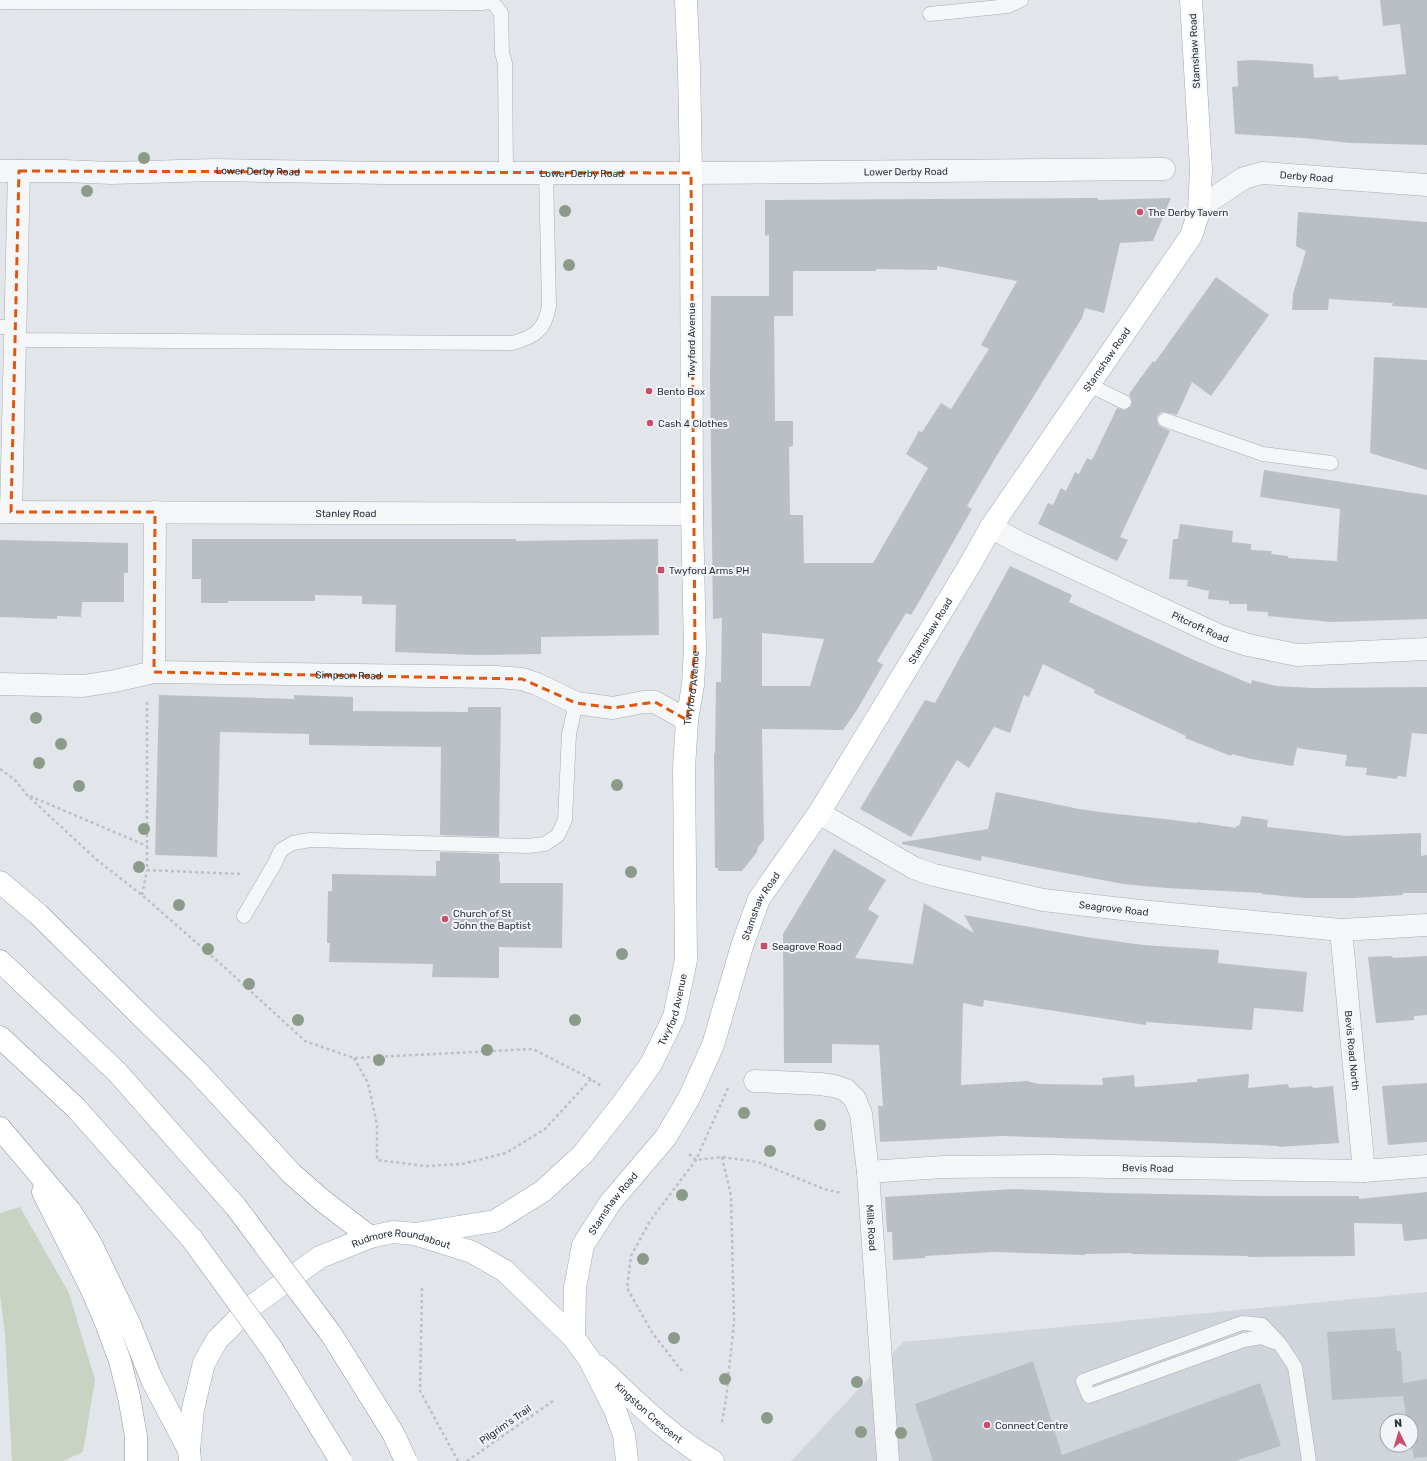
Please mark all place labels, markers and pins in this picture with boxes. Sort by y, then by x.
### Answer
marker: The Derby Tavern [1135,207,1145,217]
place label: The Derby Tavern [1148,207,1228,219]
marker: Bento Box [644,386,654,396]
place label: Bento Box [657,386,706,398]
marker: Cash 4 Clothes [645,418,655,428]
place label: Cash 4 Clothes [658,418,728,430]
marker: Twyford Arms PH [656,565,666,575]
place label: Twyford Arms PH [669,565,749,577]
place label: Church of St John the Baptist [453,908,531,932]
marker: Church of St John the Baptist [440,914,450,924]
marker: Seagrove Road [759,941,769,951]
place label: Seagrove Road [772,941,842,953]
marker: Connect Centre [982,1420,992,1430]
place label: Connect Centre [995,1420,1069,1432]

